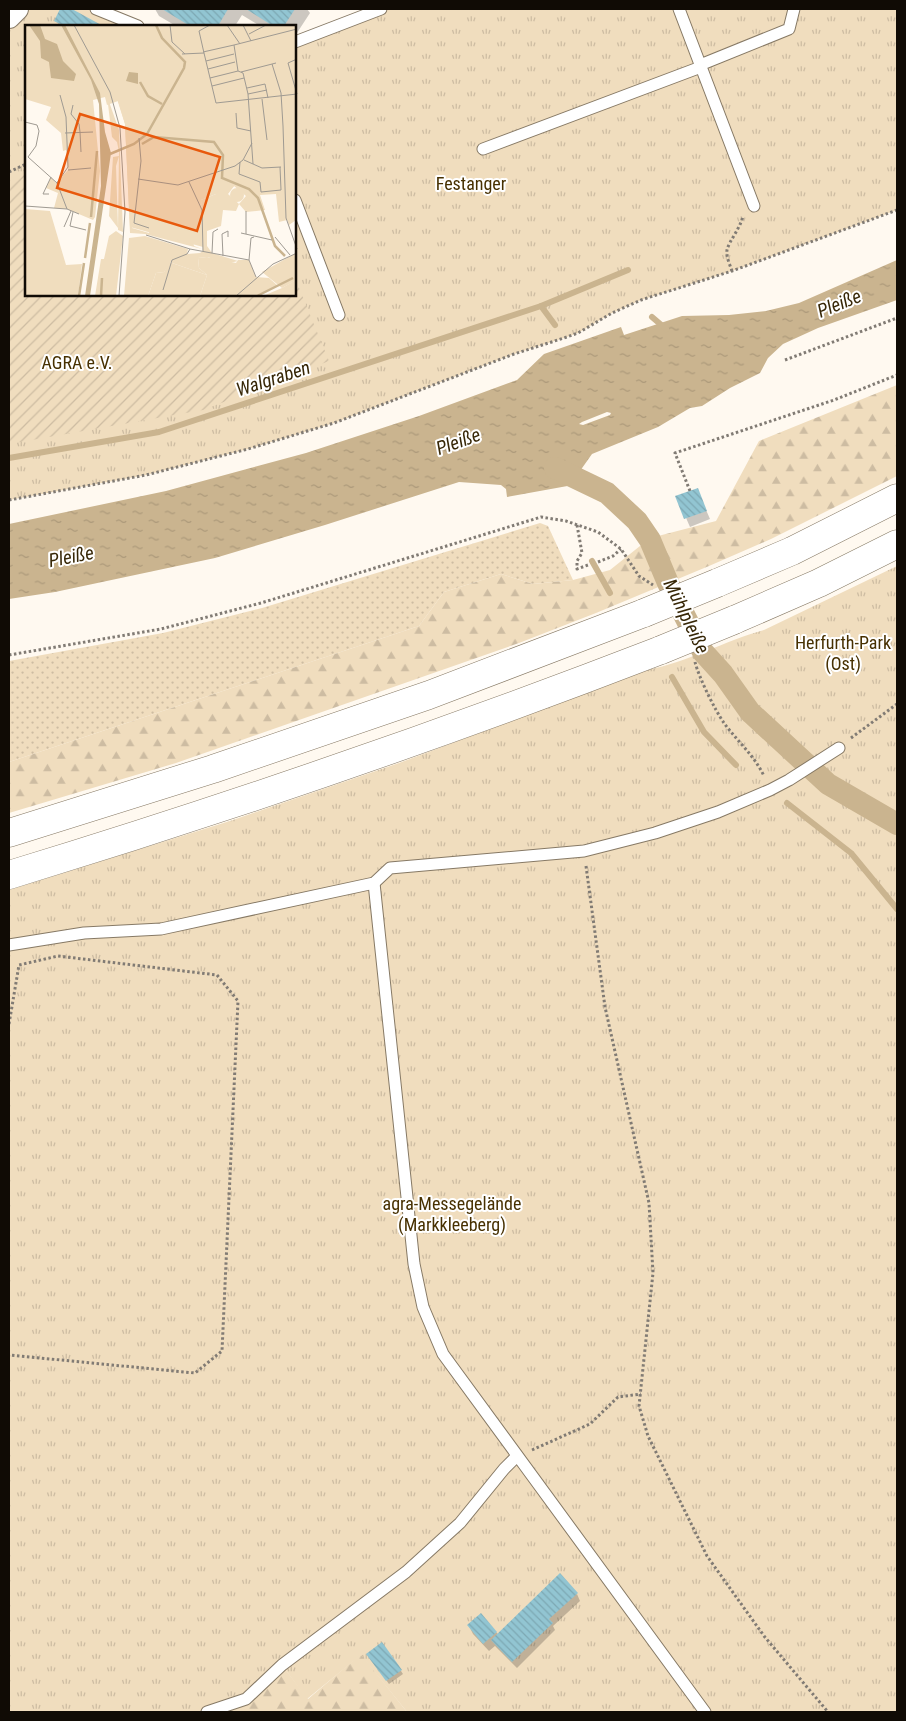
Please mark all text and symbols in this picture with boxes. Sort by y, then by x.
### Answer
inset map [25,25,296,296]
park label: Festanger [436,173,507,194]
water label: Pleiße [814,284,865,323]
park label: AGRA e.V. [41,352,113,373]
water label: Walgraben [233,356,313,401]
water label: Pleiße [433,423,484,460]
water label: Pleiße [47,541,96,572]
water label: Mühlpleiße [659,575,715,657]
park label: Herfurth-Park (Ost) [795,632,891,675]
park label: agra-Messegelände (Markkleeberg) [383,1193,521,1236]

